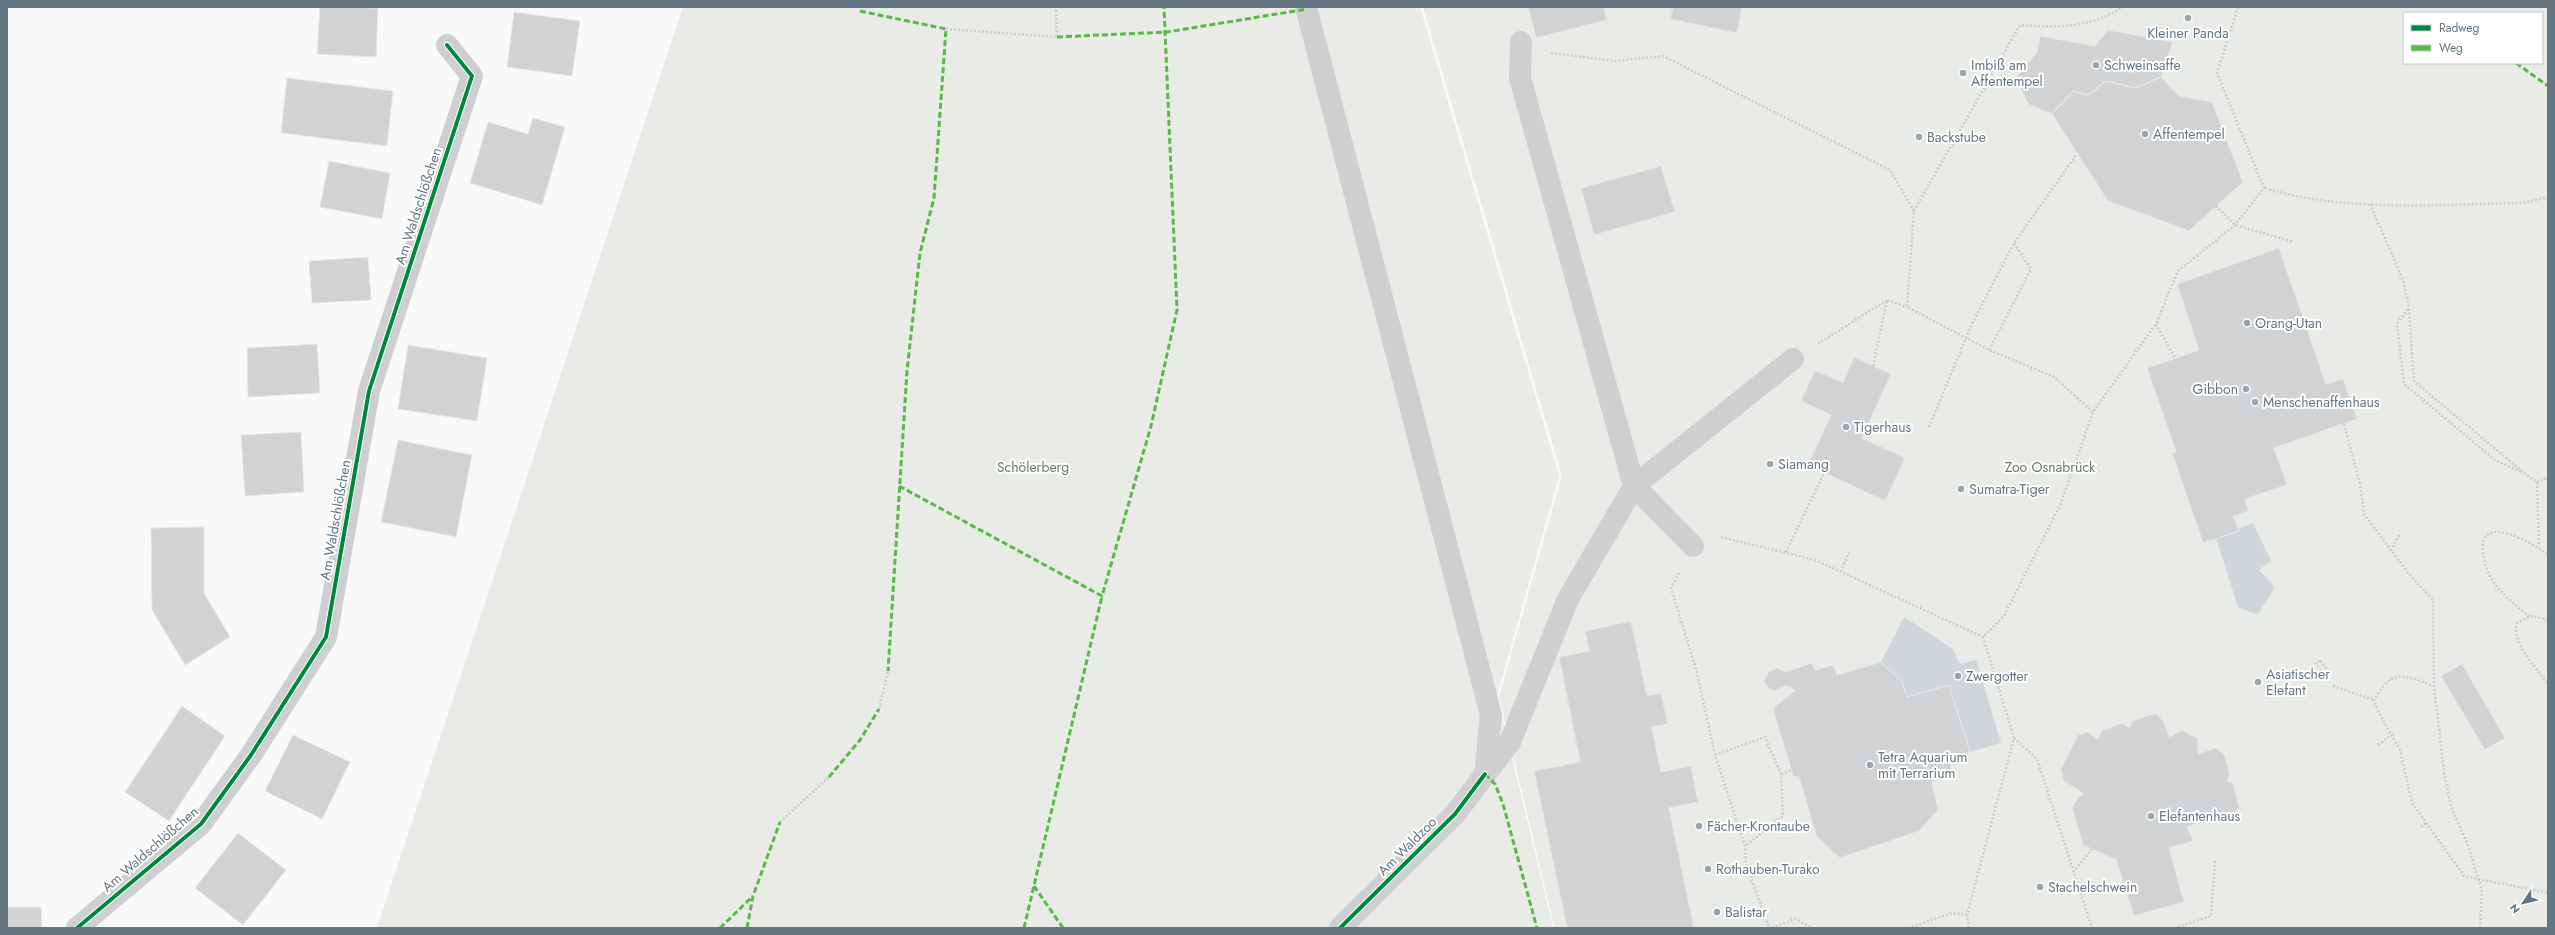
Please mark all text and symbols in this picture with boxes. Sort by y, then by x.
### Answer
legend [2403,12,2543,64]
marker: Kleiner Panda [2183,13,2193,23]
text: Radweg [2439,19,2479,37]
place label: Kleiner Panda [2147,23,2229,43]
text: Weg [2439,39,2463,57]
place label: Imbiß am Affentempel [1971,55,2043,91]
place label: Schweinsaffe [2104,55,2181,75]
marker: Schweinsaffe [2091,60,2101,70]
marker: Imbiß am Affentempel [1958,68,1968,78]
place label: Affentempel [2153,124,2225,144]
place label: Backstube [1927,127,1986,147]
marker: Affentempel [2140,129,2150,139]
marker: Backstube [1914,132,1924,142]
street label: Am Waldschlößchen [390,145,446,267]
place label: Orang-Utan [2255,313,2322,333]
marker: Orang-Utan [2242,318,2252,328]
place label: Gibbon [2193,379,2238,399]
marker: Gibbon [2241,384,2251,394]
place label: Menschenaffenhaus [2263,392,2380,412]
marker: Menschenaffenhaus [2250,397,2260,407]
place label: Tigerhaus [1854,417,1912,437]
marker: Tigerhaus [1841,422,1851,432]
place label: Siamang [1778,454,1829,474]
park label: Schölerberg [997,457,1069,477]
park label: Zoo Osnabrück [2005,457,2096,477]
street label: Am Waldschlößchen [315,458,355,582]
marker: Siamang [1765,459,1775,469]
place label: Sumatra-Tiger [1969,479,2050,499]
marker: Sumatra-Tiger [1956,484,1966,494]
place label: Asiatischer Elefant [2266,664,2330,700]
place label: Zwergotter [1966,666,2029,686]
marker: Zwergotter [1953,671,1963,681]
marker: Asiatischer Elefant [2253,677,2263,687]
place label: Tetra Aquarium mit Terrarium [1878,747,1967,783]
marker: Tetra Aquarium mit Terrarium [1865,760,1875,770]
street label: Am Waldschlößchen [97,801,203,897]
place label: Elefantenhaus [2159,806,2241,826]
marker: Elefantenhaus [2146,811,2156,821]
street label: Am Waldzoo [1373,812,1441,880]
place label: Fächer-Krontaube [1707,816,1810,836]
marker: Fächer-Krontaube [1694,821,1704,831]
place label: Rothauben-Turako [1716,859,1820,879]
marker: Rothauben-Turako [1703,864,1713,874]
place label: Stachelschwein [2048,877,2137,897]
marker: Stachelschwein [2035,882,2045,892]
north arrow [2503,883,2543,923]
text: N [2506,901,2524,917]
place label: Balistar [1725,902,1767,922]
marker: Balistar [1712,907,1722,917]

